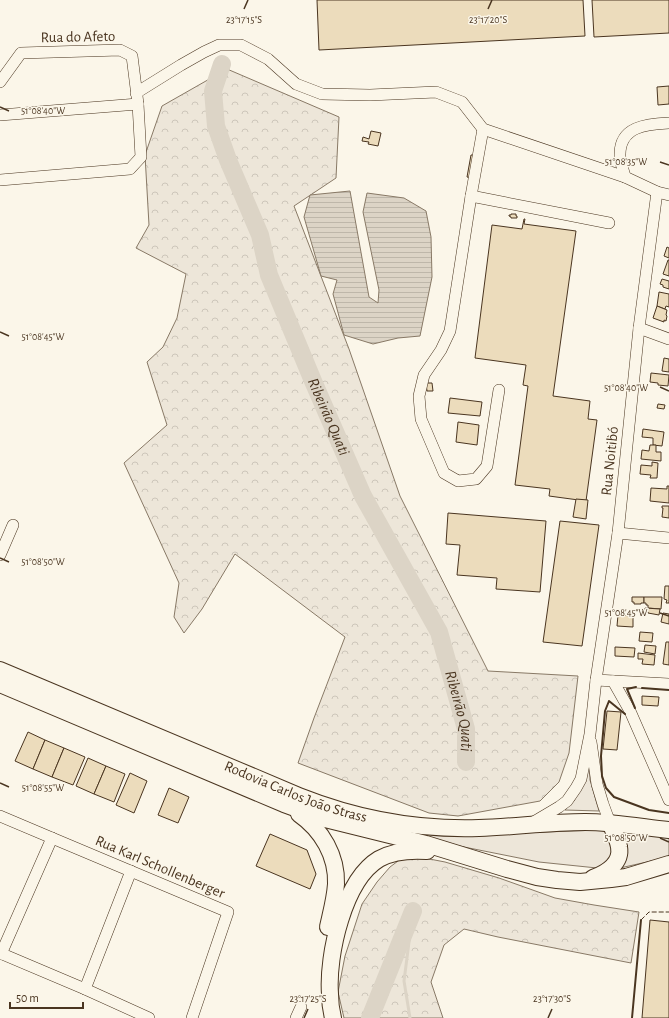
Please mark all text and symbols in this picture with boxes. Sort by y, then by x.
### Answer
text: 23°17'15"S [226,15,262,25]
text: 23°17'20"S [469,15,507,25]
street label: Rua do Afeto [41,29,115,45]
text: 51°08'40"W [21,106,65,116]
text: 51°08'35"W [605,157,647,167]
text: 51°08'45"W [21,332,65,342]
water label: Ribeirão Quati [305,376,353,458]
text: 51°08'40"W [604,383,648,393]
street label: Rua Noitibó [599,426,621,496]
text: 51°08'50"W [21,557,65,567]
text: 51°08'45"W [604,608,648,618]
water label: Ribeirão Quati [442,669,474,752]
street label: Rodovia Carlos João Strass [222,758,369,825]
text: 51°08'55"W [22,783,64,793]
street label: Rua Karl Schollenberger [93,833,227,901]
text: 51°08'50"W [604,833,648,843]
scale bar [10,984,83,1010]
text: 50 m [16,992,39,1004]
text: 23°17'25"S [289,994,327,1004]
text: 23°17'30"S [533,994,571,1004]

